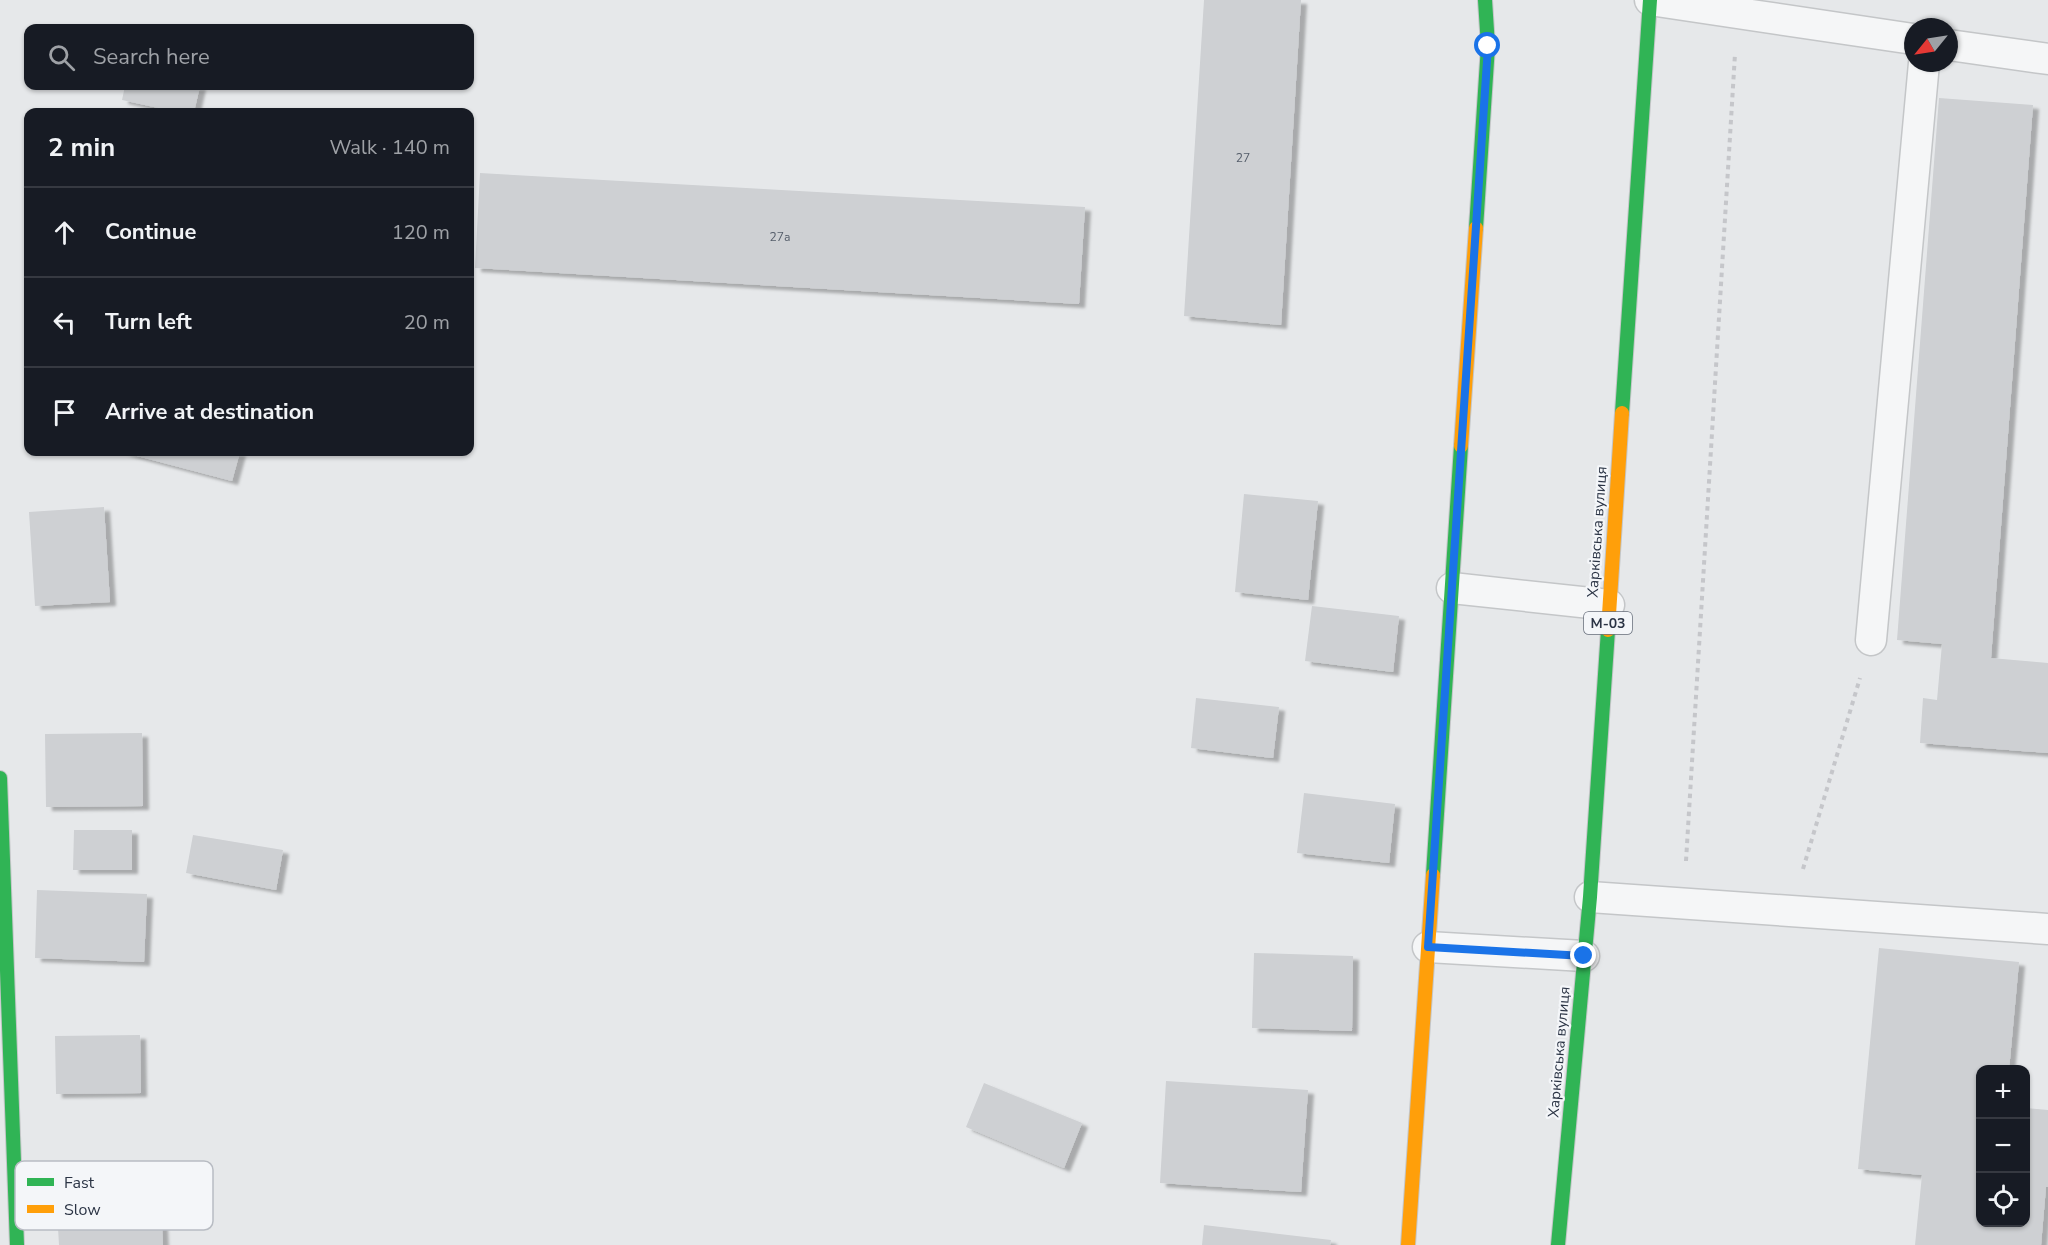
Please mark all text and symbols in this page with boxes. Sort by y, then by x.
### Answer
north arrow [1904,18,1958,72]
search box [24,24,474,90]
route start [1474,32,1500,58]
icon: search [45,41,78,74]
text: Search here [93,42,210,72]
text: 2 min [48,130,115,165]
text: Walk · 140 m [330,134,450,161]
house number: 27 [1236,150,1250,166]
icon: ahead [48,216,81,249]
text: Continue [105,217,196,247]
text: 120 m [392,219,450,246]
house number: 27а [770,229,790,245]
icon: left [48,306,81,339]
text: Turn left [105,307,192,337]
text: 20 m [404,309,450,336]
icon: arrive [48,396,81,429]
text: Arrive at destination [105,397,314,427]
street label: Харківська вулиця [1582,466,1612,598]
road number: М-03 [1584,612,1632,634]
route end [1570,942,1596,968]
street label: Харківська вулиця [1543,986,1575,1118]
map controls [1976,1065,2030,1227]
button: + [1976,1065,2030,1119]
button: − [1976,1119,2030,1173]
legend [15,1161,213,1230]
text: Fast [64,1172,95,1194]
button: locate [1976,1173,2030,1227]
text: Slow [64,1199,101,1221]

